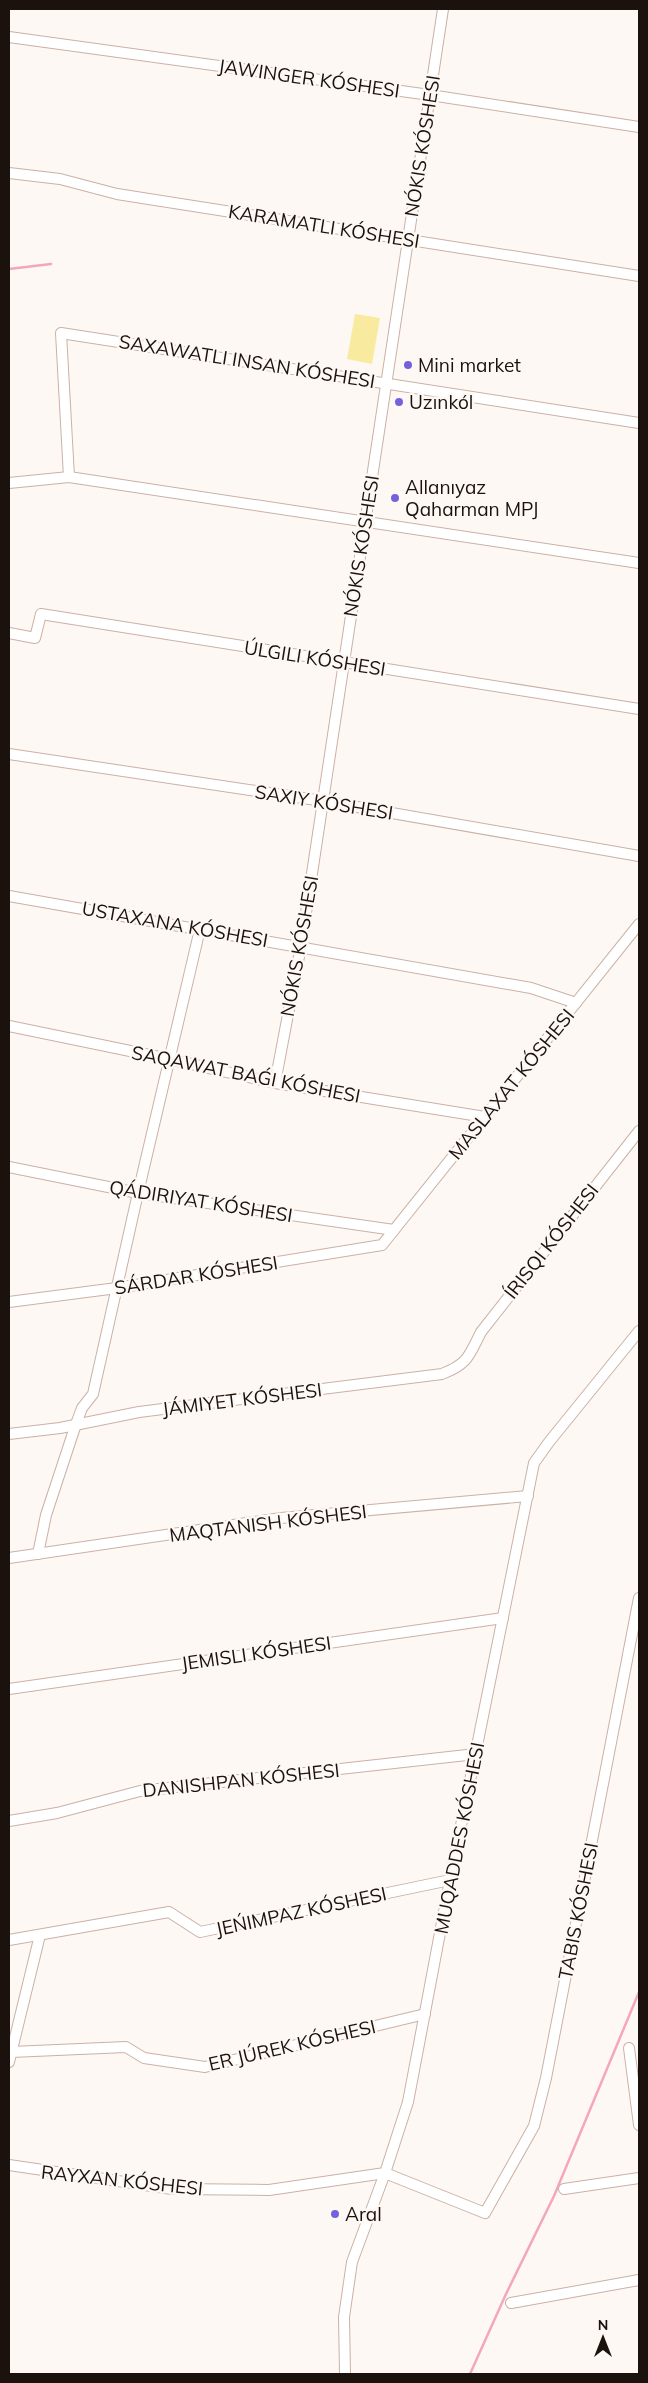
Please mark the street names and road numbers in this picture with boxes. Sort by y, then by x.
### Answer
street label: JAWINGER KÓSHESI [217,53,401,103]
street label: NÓKIS KÓSHESI [399,74,445,218]
street label: KARAMATLI KÓSHESI [227,199,421,253]
street label: SAXAWATLI INSAN KÓSHESI [117,329,377,393]
street label: NÓKIS KÓSHESI [338,474,384,618]
street label: ÚLGILI KÓSHESI [243,635,387,681]
street label: SAXIY KÓSHESI [253,779,395,825]
street label: NÓKIS KÓSHESI [275,874,323,1018]
street label: USTAXANA KÓSHESI [80,896,270,952]
street label: MASLAXAT KÓSHESI [443,1004,579,1164]
street label: SAQAWAT BAǴI KÓSHESI [130,1040,362,1108]
street label: QÁDIRIYAT KÓSHESI [108,1175,294,1227]
street label: ÍRISQI KÓSHESI [499,1179,603,1303]
street label: SÁRDAR KÓSHESI [113,1250,279,1300]
street label: JÁMIYET KÓSHESI [161,1377,323,1421]
street label: MAQTANISH KÓSHESI [168,1499,368,1547]
street label: JEMISLI KÓSHESI [180,1631,332,1675]
street label: MUQADDES KÓSHESI [429,1740,489,1936]
street label: DANISHPAN KÓSHESI [141,1758,341,1802]
street label: TABIS KÓSHESI [553,1841,603,1981]
street label: JEŃIMPAZ KÓSHESI [213,1881,389,1941]
street label: ER JÚREK KÓSHESI [206,2014,378,2076]
street label: RAYXAN KÓSHESI [40,2160,204,2200]

